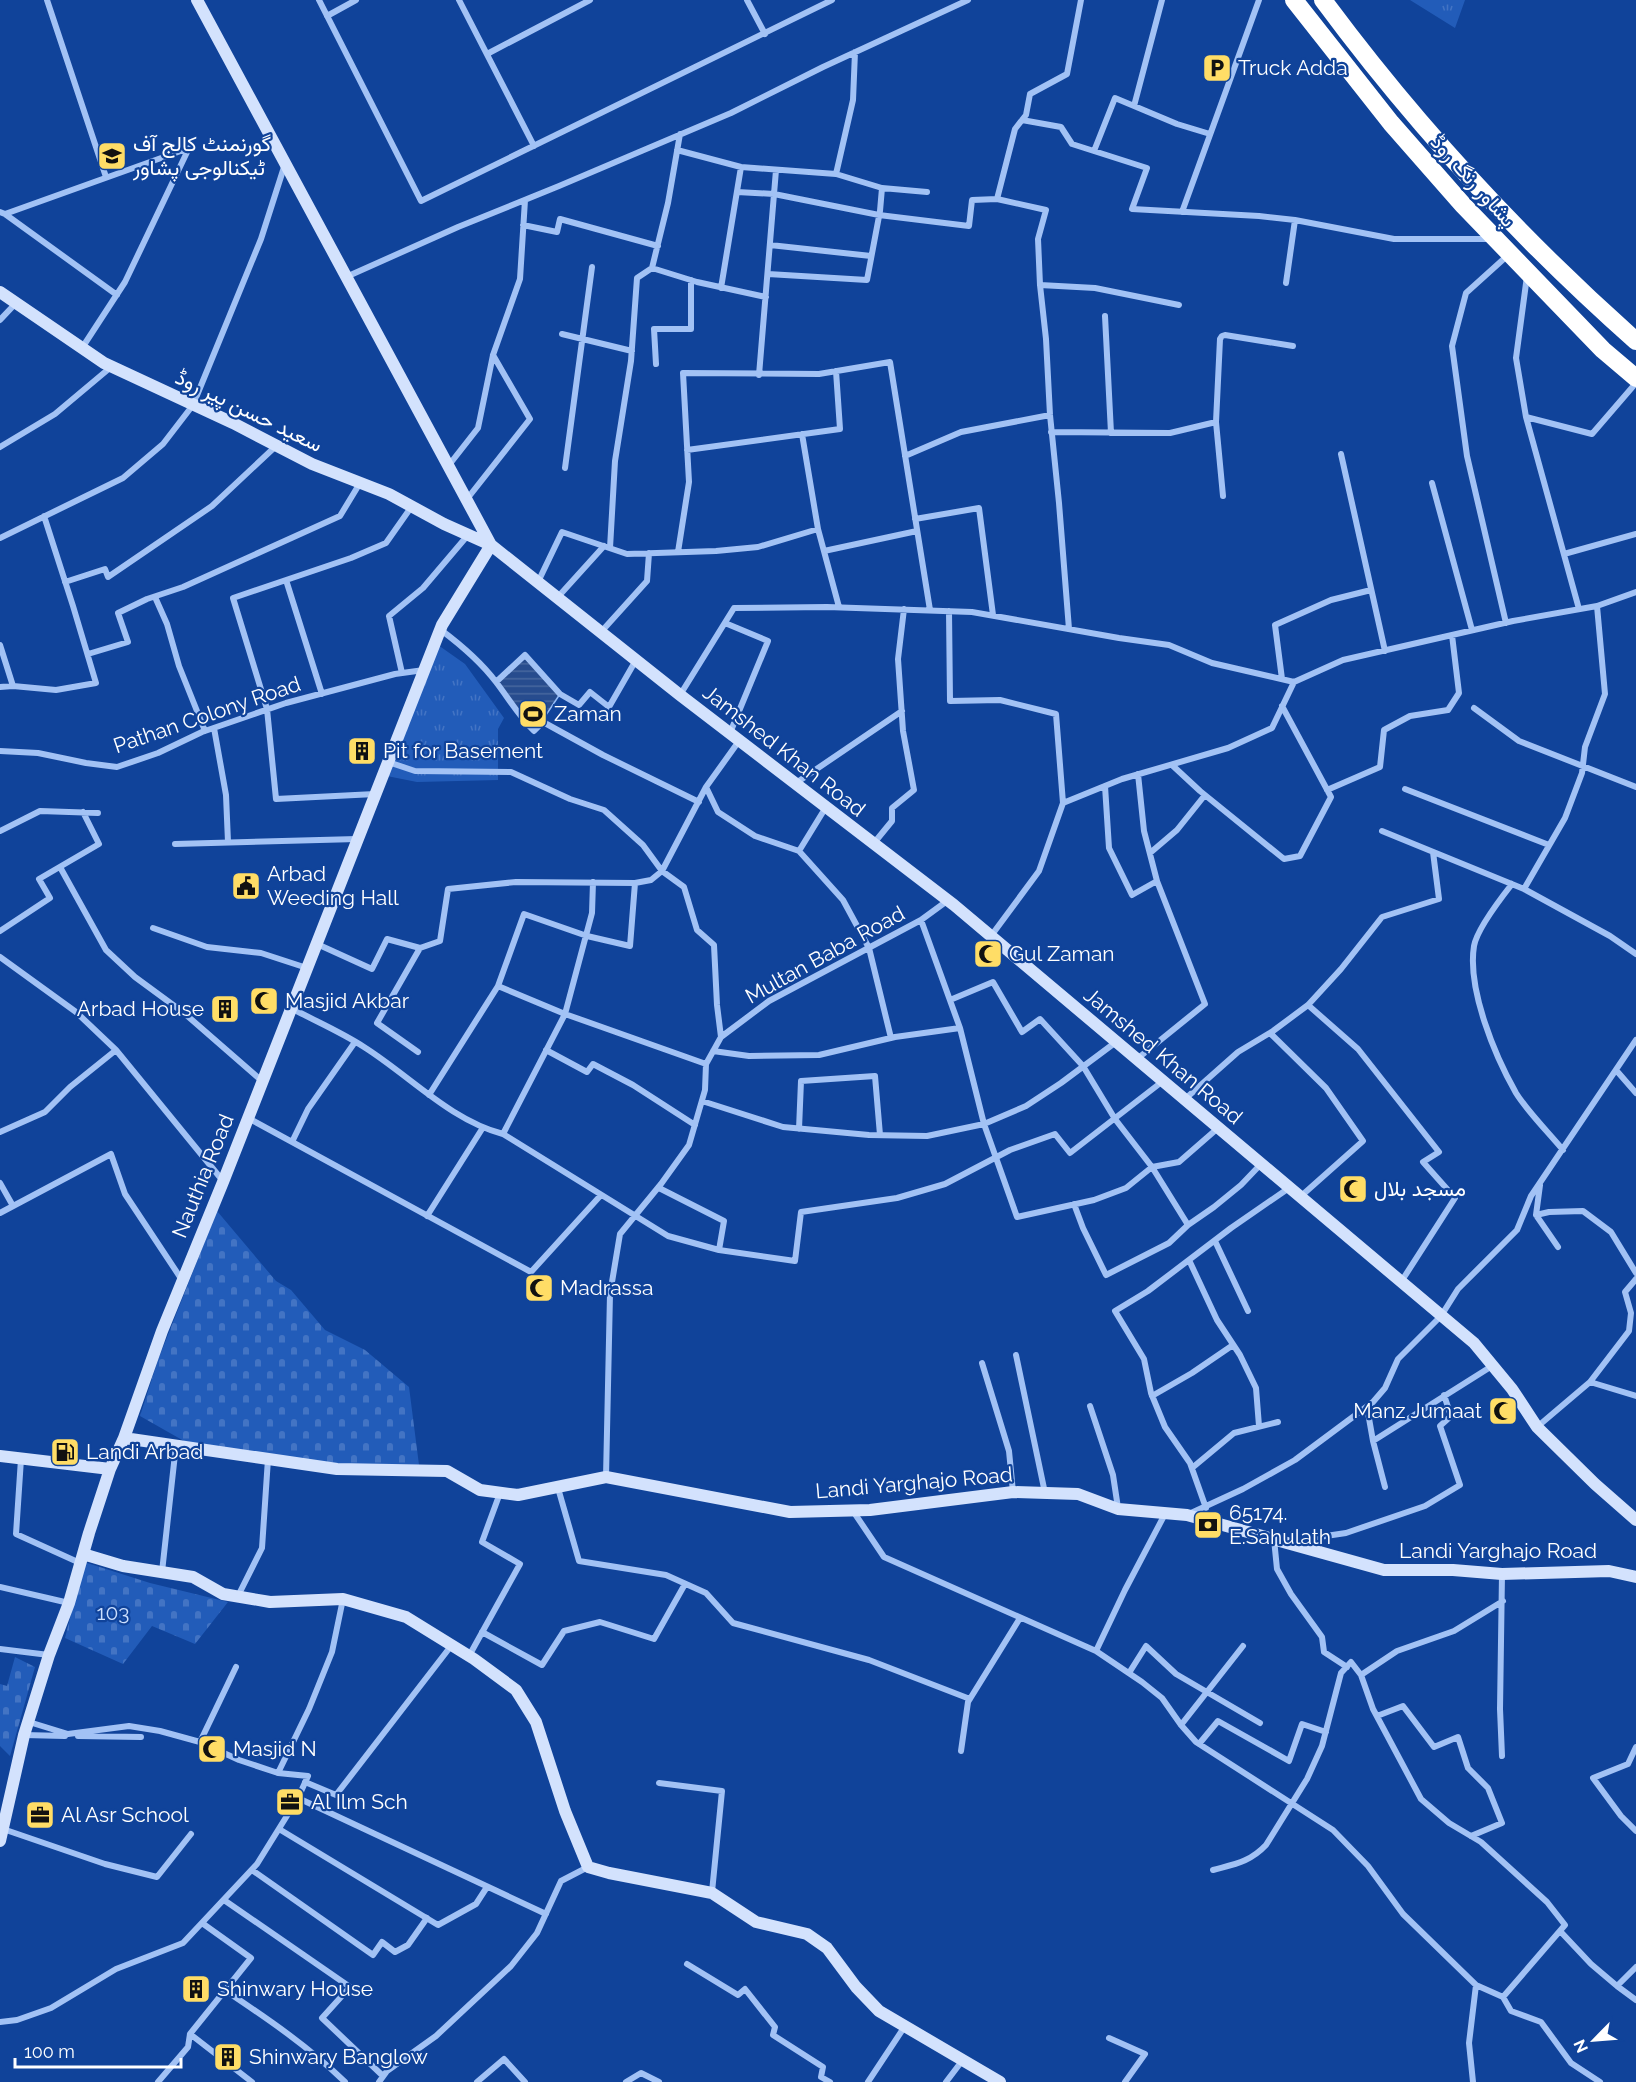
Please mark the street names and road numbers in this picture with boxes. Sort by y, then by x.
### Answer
street label: پشاور رنگ روڈ [1424,130,1521,233]
street label: سعید حسن پیر روڈ [171,364,327,459]
street label: Pathan Colony Road [110,671,304,758]
street label: Jamshed Khan Road [698,680,870,822]
street label: Multan Baba Road [741,900,909,1009]
street label: Jamshed Khan Road [1079,982,1248,1129]
street label: Nauthia Road [166,1110,239,1241]
street label: Landi Yarghajo Road [814,1461,1014,1504]
street label: Landi Yarghajo Road [1399,1538,1597,1563]

